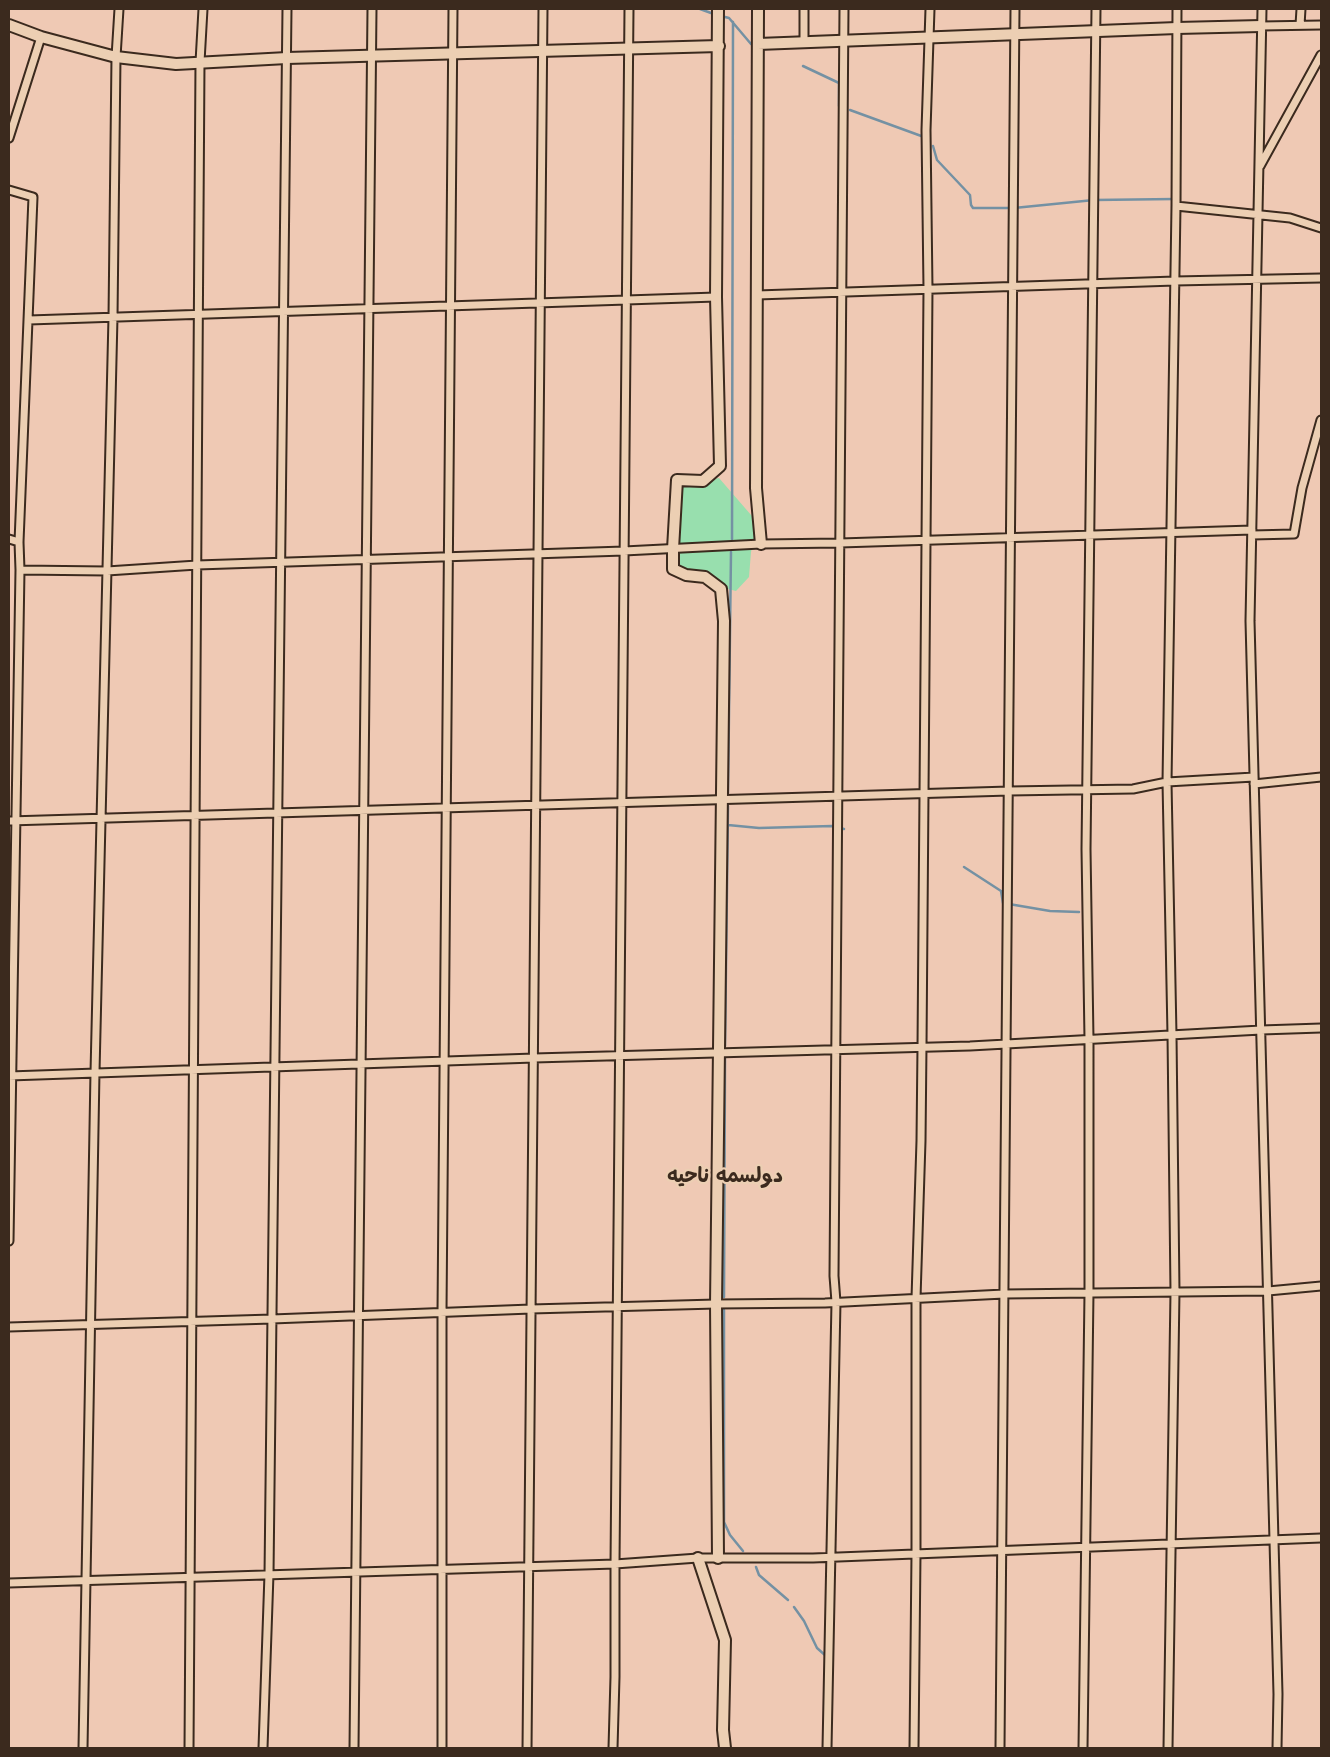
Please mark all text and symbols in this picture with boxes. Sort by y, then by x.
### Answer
district label: دولسمه ناحیه [667,1165,783,1189]

